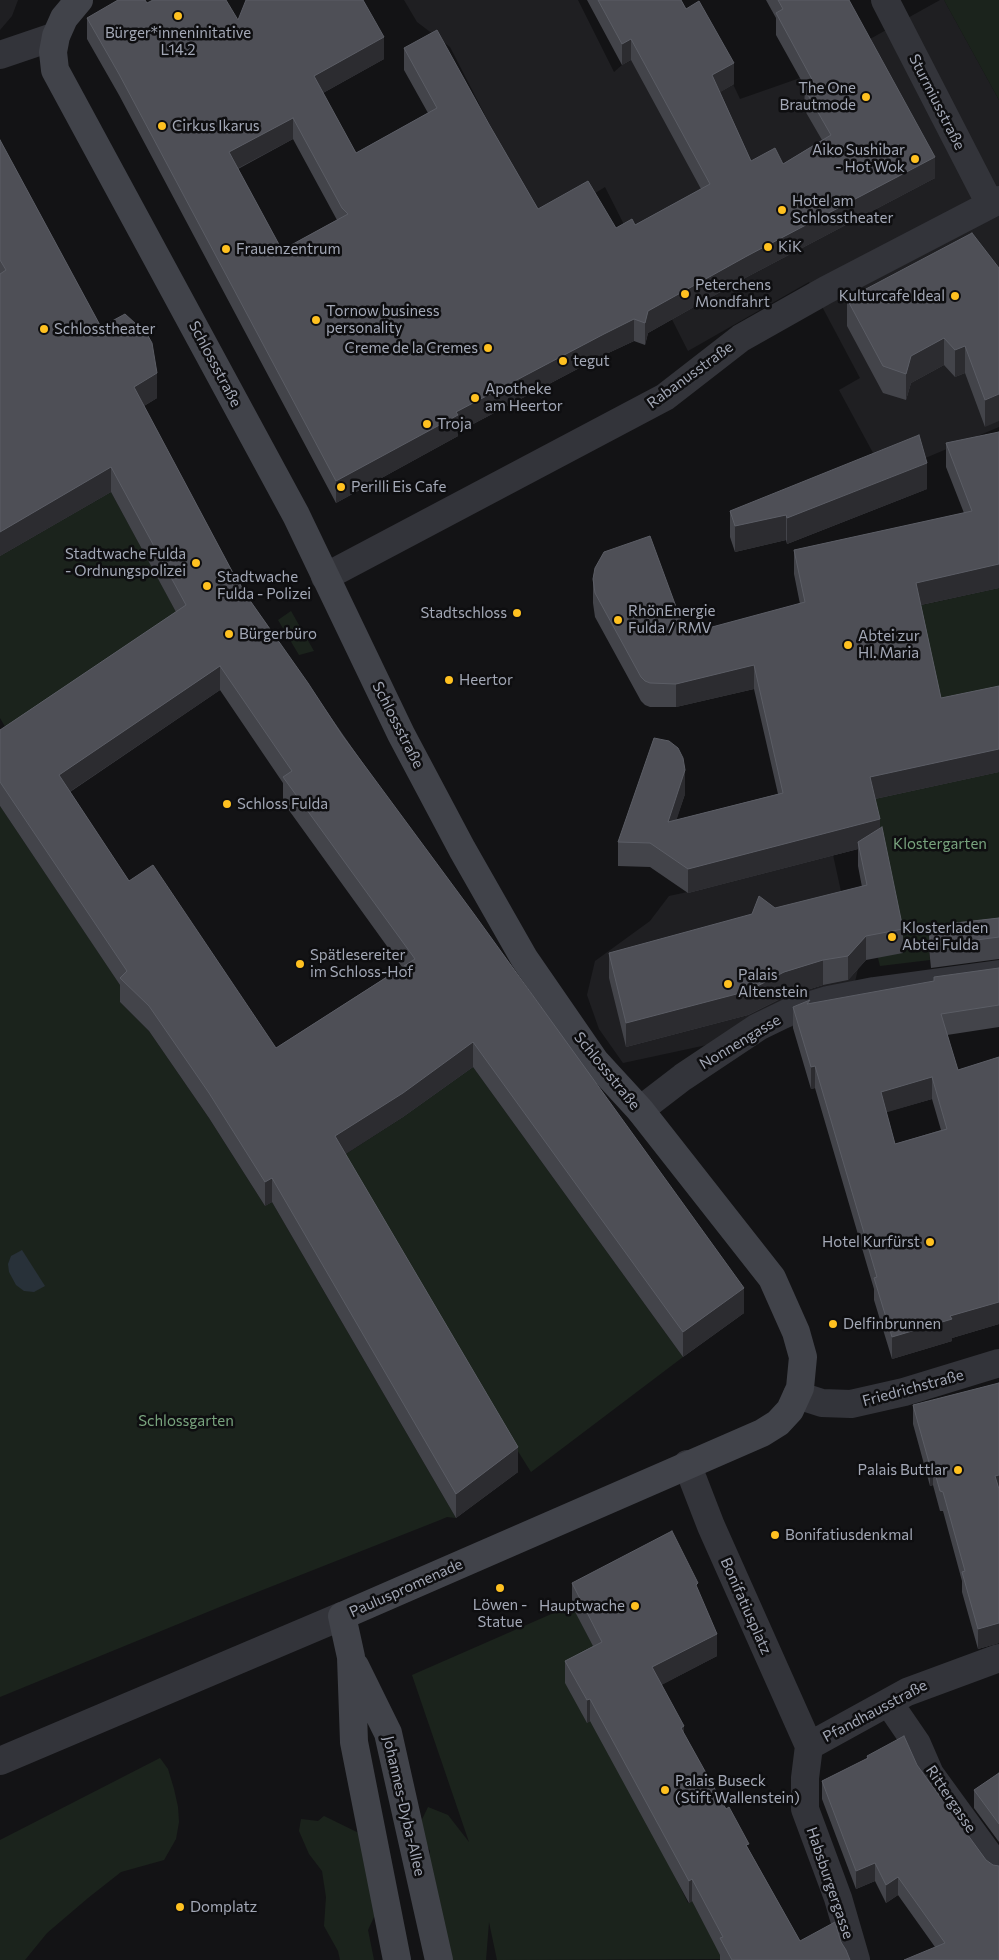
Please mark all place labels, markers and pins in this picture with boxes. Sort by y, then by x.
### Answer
marker: Bürger*inneninitative L14.2 [172,10,184,22]
place label: Bürger*inneninitative L14.2 [105,24,251,59]
place label: The One Brautmode [779,79,856,114]
marker: The One Brautmode [860,91,872,103]
place label: Cirkus Ikarus [172,117,260,135]
marker: Cirkus Ikarus [156,120,168,132]
place label: Aiko Sushibar - Hot Wok [812,141,905,176]
marker: Aiko Sushibar - Hot Wok [909,153,921,165]
place label: Hotel am Schlosstheater [792,192,893,227]
marker: Hotel am Schlosstheater [776,204,788,216]
place label: KiK [778,238,802,256]
place label: Frauenzentrum [236,240,341,258]
marker: KiK [762,241,774,253]
marker: Frauenzentrum [220,243,232,255]
place label: Peterchens Mondfahrt [695,276,771,311]
place label: Kulturcafe Ideal [839,287,945,305]
marker: Peterchens Mondfahrt [679,288,691,300]
marker: Kulturcafe Ideal [949,290,961,302]
place label: Tornow business personality [326,302,440,337]
marker: Tornow business personality [310,314,322,326]
place label: Schlosstheater [54,320,155,338]
marker: Schlosstheater [38,323,50,335]
place label: Creme de la Cremes [344,339,478,357]
marker: Creme de la Cremes [482,342,494,354]
place label: tegut [573,352,610,370]
marker: tegut [557,355,569,367]
place label: Apotheke am Heertor [485,380,563,415]
marker: Apotheke am Heertor [469,392,481,404]
place label: Troja [437,415,472,433]
marker: Troja [421,418,433,430]
place label: Perilli Eis Cafe [351,478,446,496]
marker: Perilli Eis Cafe [335,481,347,493]
place label: Stadtwache Fulda - Ordnungspolizei [65,545,186,580]
marker: Stadtwache Fulda - Ordnungspolizei [190,557,202,569]
place label: Stadtwache Fulda - Polizei [217,568,311,603]
marker: Stadtwache Fulda - Polizei [201,580,213,592]
place label: RhönEnergie Fulda / RMV [628,602,716,637]
place label: Stadtschloss [420,604,507,622]
marker: Stadtschloss [511,607,523,619]
marker: RhönEnergie Fulda / RMV [612,614,624,626]
place label: Bürgerbüro [239,625,317,643]
place label: Abtei zur Hl. Maria [858,627,920,662]
marker: Bürgerbüro [223,628,235,640]
marker: Abtei zur Hl. Maria [842,639,854,651]
place label: Heertor [459,671,513,689]
marker: Heertor [443,674,455,686]
place label: Schloss Fulda [237,795,328,813]
marker: Schloss Fulda [221,798,233,810]
place label: Klosterladen Abtei Fulda [902,919,988,954]
marker: Klosterladen Abtei Fulda [886,931,898,943]
place label: Spätlesereiter im Schloss-Hof [310,946,413,981]
marker: Spätlesereiter im Schloss-Hof [294,958,306,970]
place label: Palais Altenstein [738,966,808,1001]
marker: Palais Altenstein [722,978,734,990]
place label: Hotel Kurfürst [822,1233,920,1251]
marker: Hotel Kurfürst [924,1236,936,1248]
place label: Delfinbrunnen [843,1315,941,1333]
marker: Delfinbrunnen [827,1318,839,1330]
place label: Palais Buttlar [858,1461,948,1479]
marker: Palais Buttlar [952,1464,964,1476]
place label: Bonifatiusdenkmal [785,1526,913,1544]
marker: Bonifatiusdenkmal [769,1529,781,1541]
marker: Löwen - Statue [494,1582,506,1594]
place label: Löwen - Statue [473,1596,527,1631]
place label: Hauptwache [539,1597,625,1615]
marker: Hauptwache [629,1600,641,1612]
place label: Palais Buseck (Stift Wallenstein) [675,1772,800,1807]
marker: Palais Buseck (Stift Wallenstein) [659,1784,671,1796]
place label: Domplatz [190,1898,257,1916]
marker: Domplatz [174,1901,186,1913]

